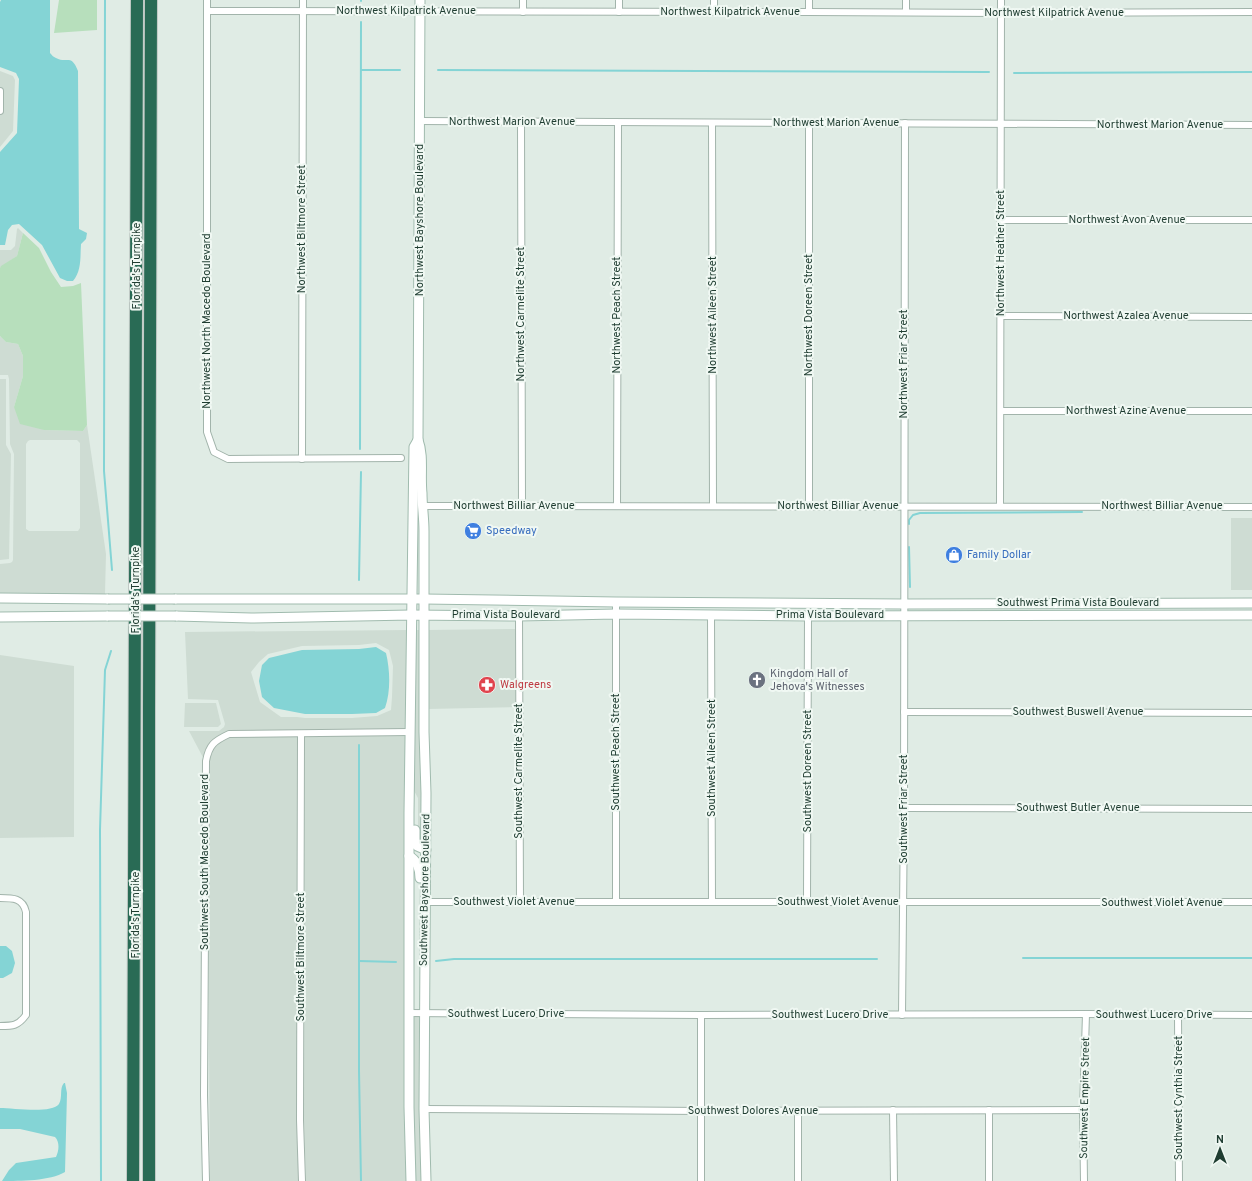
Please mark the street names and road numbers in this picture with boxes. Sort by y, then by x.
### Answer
street label: Northwest Kilpatrick Avenue [336,4,476,18]
street label: Northwest Kilpatrick Avenue [660,5,800,19]
street label: Northwest Kilpatrick Avenue [984,6,1124,20]
street label: Northwest Marion Avenue [449,115,575,129]
street label: Northwest Marion Avenue [773,116,899,130]
street label: Northwest Marion Avenue [1097,118,1223,132]
street label: Northwest Bayshore Boulevard [413,144,427,296]
street label: Northwest Biltmore Street [295,165,309,293]
street label: Northwest Heather Street [994,190,1008,316]
street label: Northwest Avon Avenue [1069,213,1186,227]
street label: Florida's Turnpike [130,222,144,310]
street label: Northwest North Macedo Boulevard [200,233,214,409]
street label: Northwest Carmelite Street [514,247,528,381]
street label: Northwest Doreen Street [802,254,816,376]
street label: Northwest Peach Street [610,256,624,374]
street label: Northwest Aileen Street [706,256,720,374]
street label: Northwest Friar Street [897,309,911,419]
street label: Northwest Azalea Avenue [1063,309,1189,323]
street label: Northwest Azine Avenue [1066,404,1186,418]
street label: Northwest Billiar Avenue [453,499,575,513]
street label: Northwest Billiar Avenue [777,499,899,513]
street label: Northwest Billiar Avenue [1101,499,1223,513]
street label: Florida's Turnpike [129,546,143,634]
street label: Southwest Prima Vista Boulevard [997,596,1159,610]
street label: Prima Vista Boulevard [452,608,560,622]
street label: Prima Vista Boulevard [776,608,884,622]
street label: Southwest Peach Street [609,693,623,811]
street label: Southwest Aileen Street [705,699,719,817]
street label: Southwest Carmelite Street [512,703,526,839]
street label: Southwest Buswell Avenue [1013,705,1144,719]
street label: Southwest Doreen Street [801,710,815,832]
street label: Southwest Friar Street [897,754,911,864]
street label: Southwest South Macedo Boulevard [198,774,212,950]
street label: Southwest Butler Avenue [1016,801,1140,815]
street label: Southwest Bayshore Boulevard [417,814,433,966]
street label: Florida's Turnpike [129,871,143,959]
street label: Southwest Biltmore Street [294,892,308,1022]
street label: Southwest Violet Avenue [453,895,575,909]
street label: Southwest Violet Avenue [777,895,899,909]
street label: Southwest Violet Avenue [1101,896,1223,910]
street label: Southwest Lucero Drive [448,1007,564,1021]
street label: Southwest Lucero Drive [772,1008,888,1022]
street label: Southwest Lucero Drive [1096,1008,1212,1022]
street label: Southwest Cynthia Street [1172,1036,1186,1160]
street label: Southwest Empire Street [1077,1037,1093,1159]
street label: Southwest Dolores Avenue [688,1104,818,1118]

